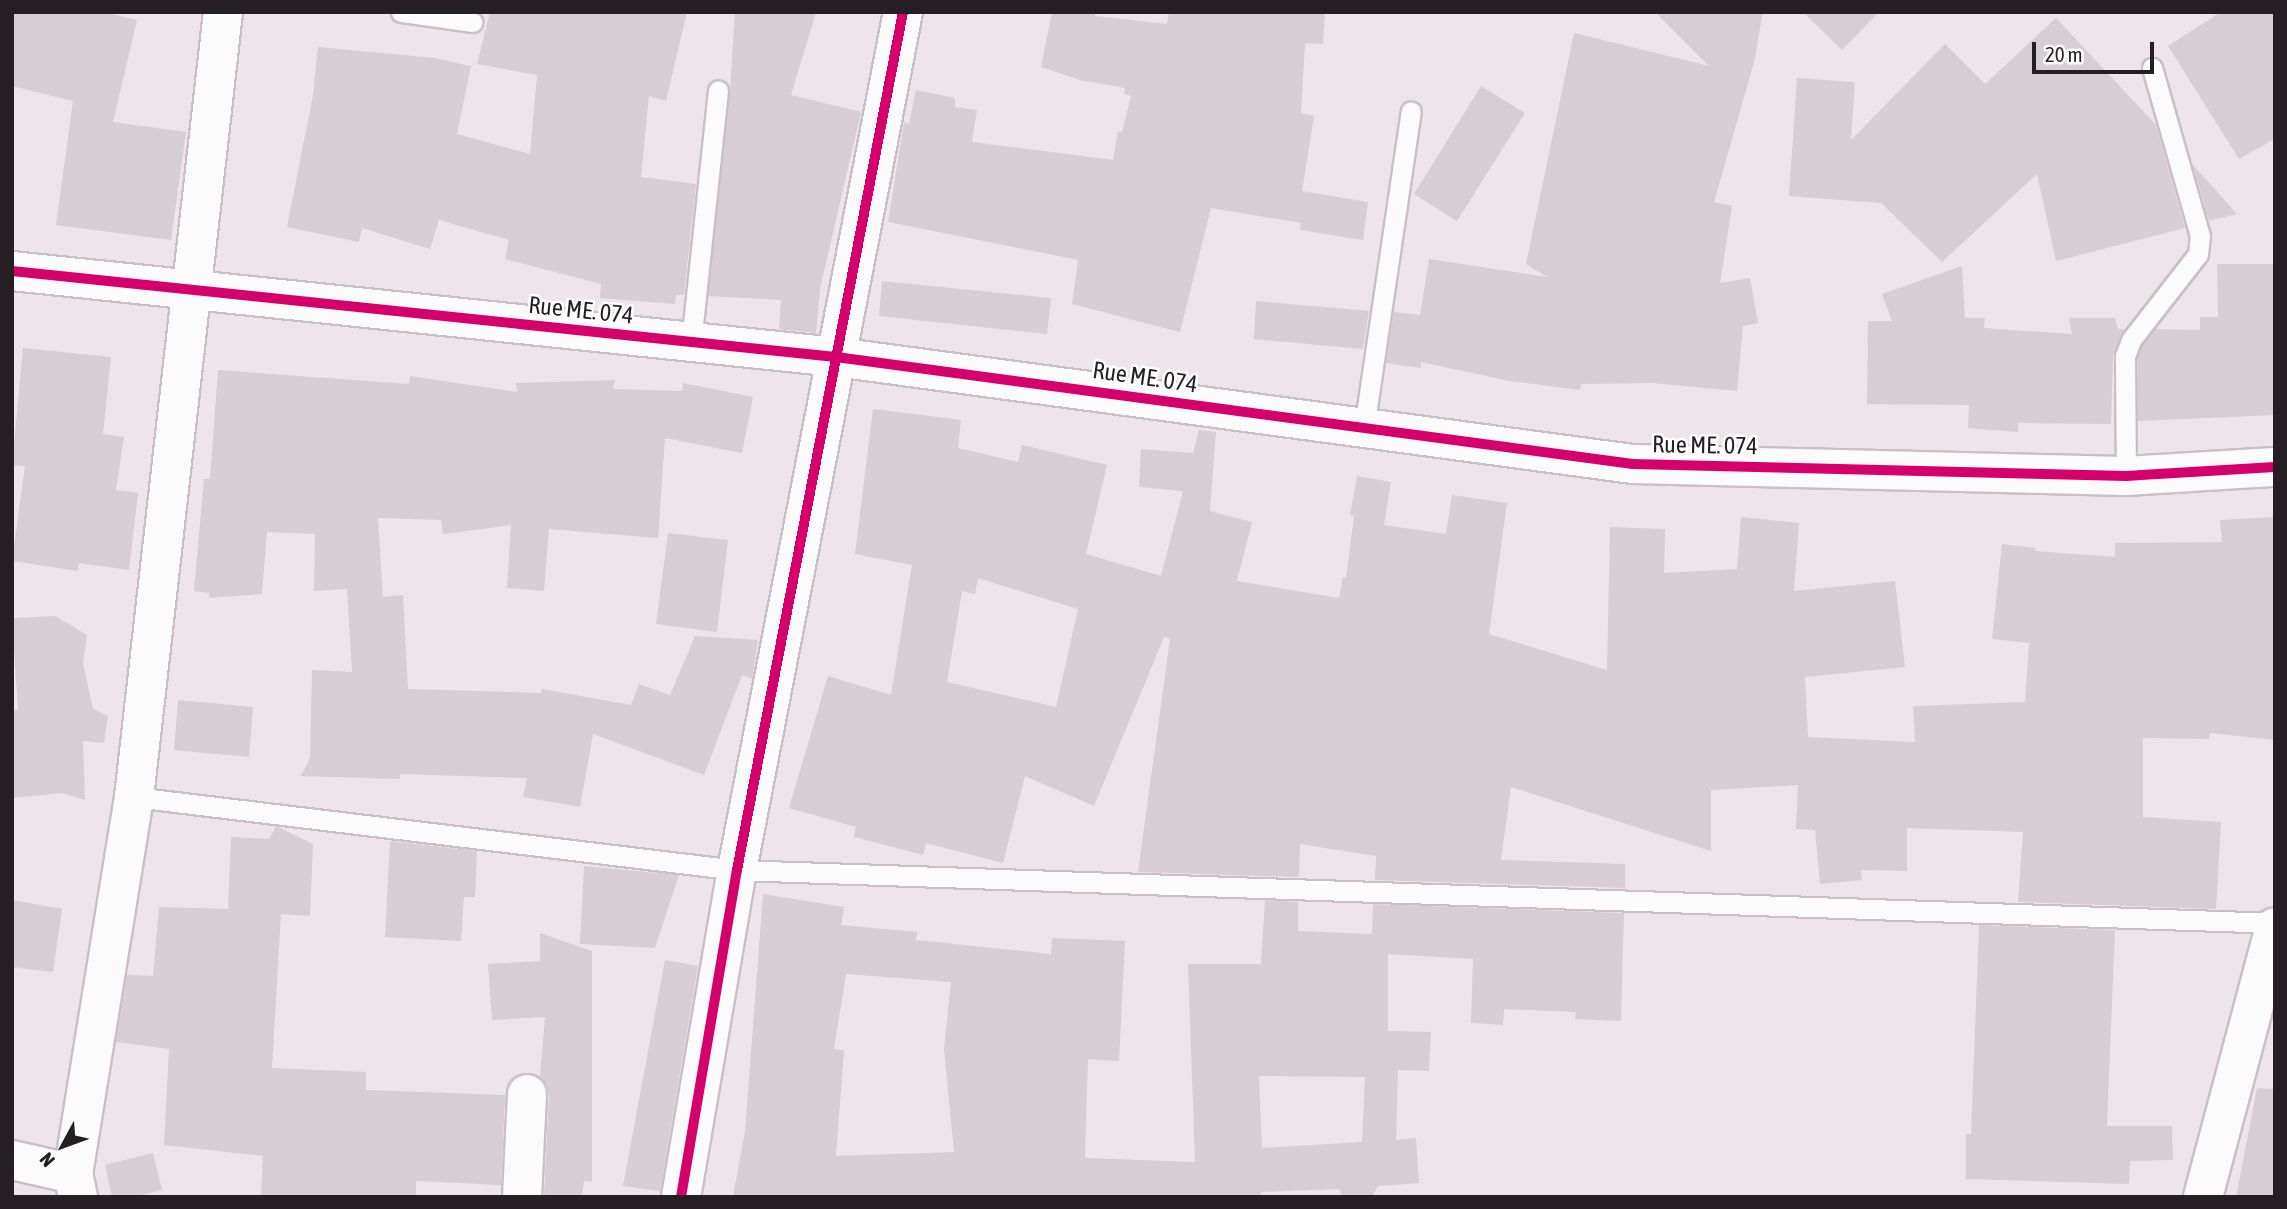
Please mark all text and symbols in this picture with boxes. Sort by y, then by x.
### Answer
scale bar [2035,28,2158,72]
text: 20 m [2045,42,2083,66]
street label: Rue ME. 074 [527,290,635,330]
street label: Rue ME. 074 [1091,355,1199,399]
street label: Rue ME. 074 [1652,430,1758,460]
north arrow [28,1111,98,1181]
text: N [35,1148,59,1171]

